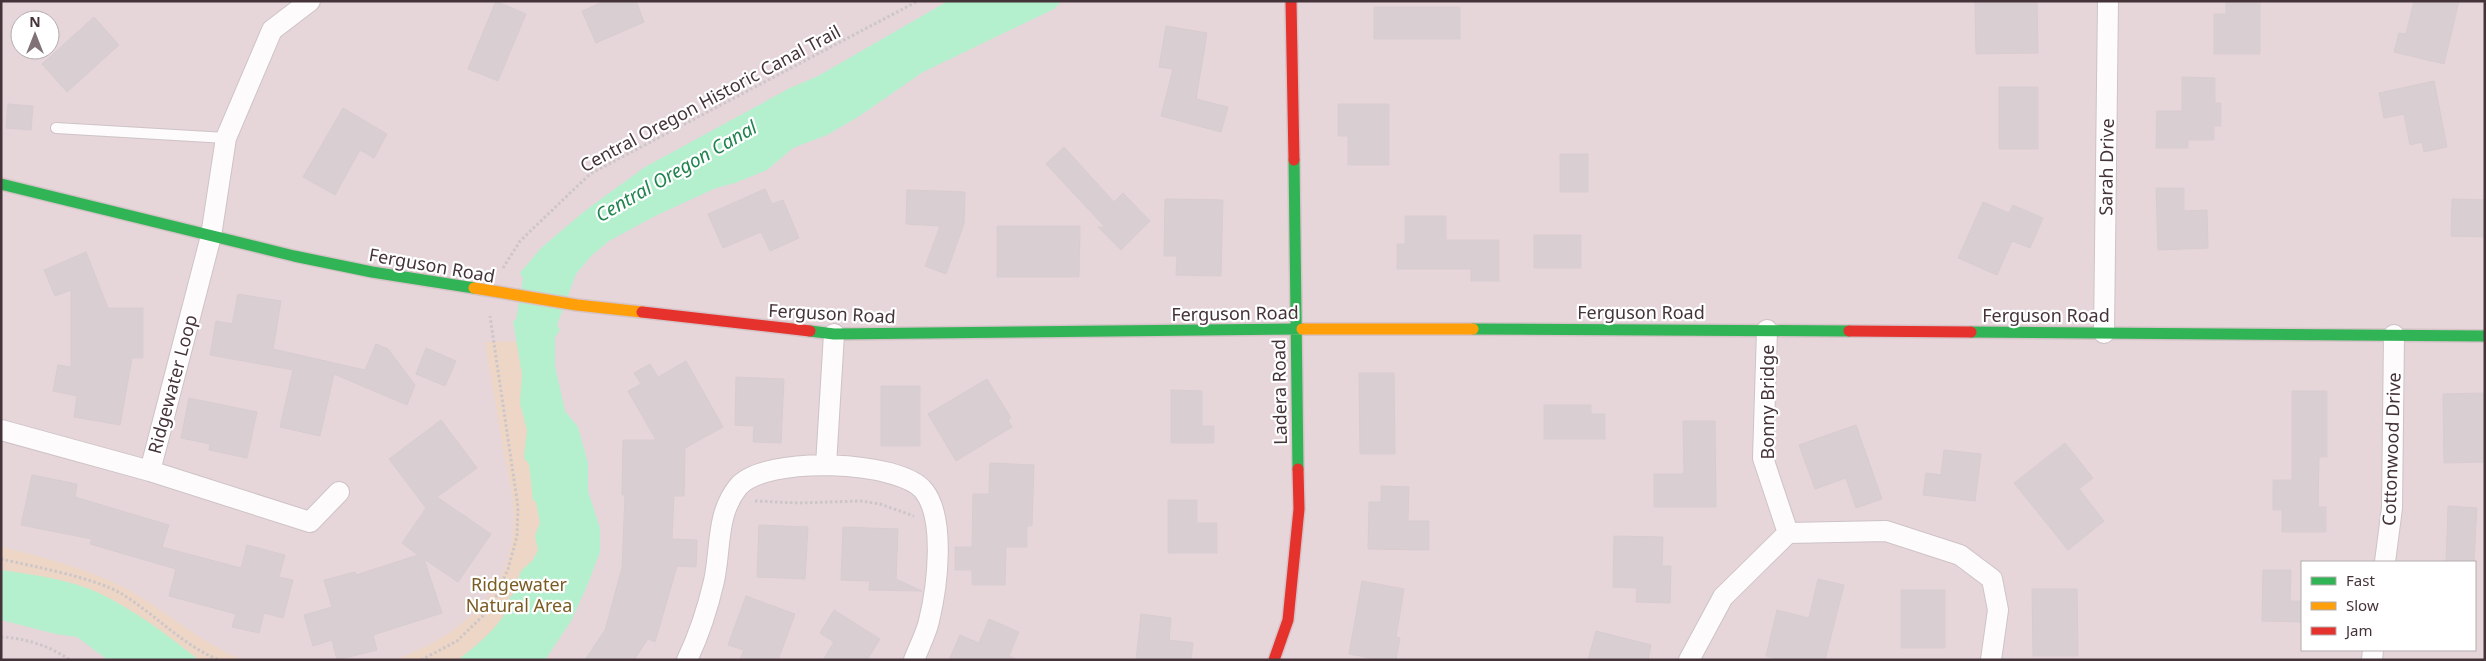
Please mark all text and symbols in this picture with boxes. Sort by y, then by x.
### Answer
north arrow [10,10,60,60]
text: N [29,12,41,31]
street label: Central Oregon Historic Canal Trail [576,19,844,177]
water label: Central Oregon Canal [591,114,762,228]
street label: Sarah Drive [2093,118,2119,216]
street label: Ferguson Road [367,242,497,288]
street label: Ferguson Road [768,298,896,328]
street label: Ferguson Road [1171,300,1299,326]
street label: Ferguson Road [1577,300,1705,324]
street label: Ferguson Road [1982,303,2110,327]
street label: Ridgewater Loop [142,312,202,456]
street label: Ladera Road [1266,339,1292,445]
street label: Bonny Bridge [1755,345,1779,459]
street label: Cottonwood Drive [2376,372,2406,526]
legend [2301,561,2476,651]
text: Fast [2346,570,2375,590]
park label: Ridgewater Natural Area [466,572,572,617]
text: Slow [2346,595,2379,615]
text: Jam [2344,620,2373,640]

